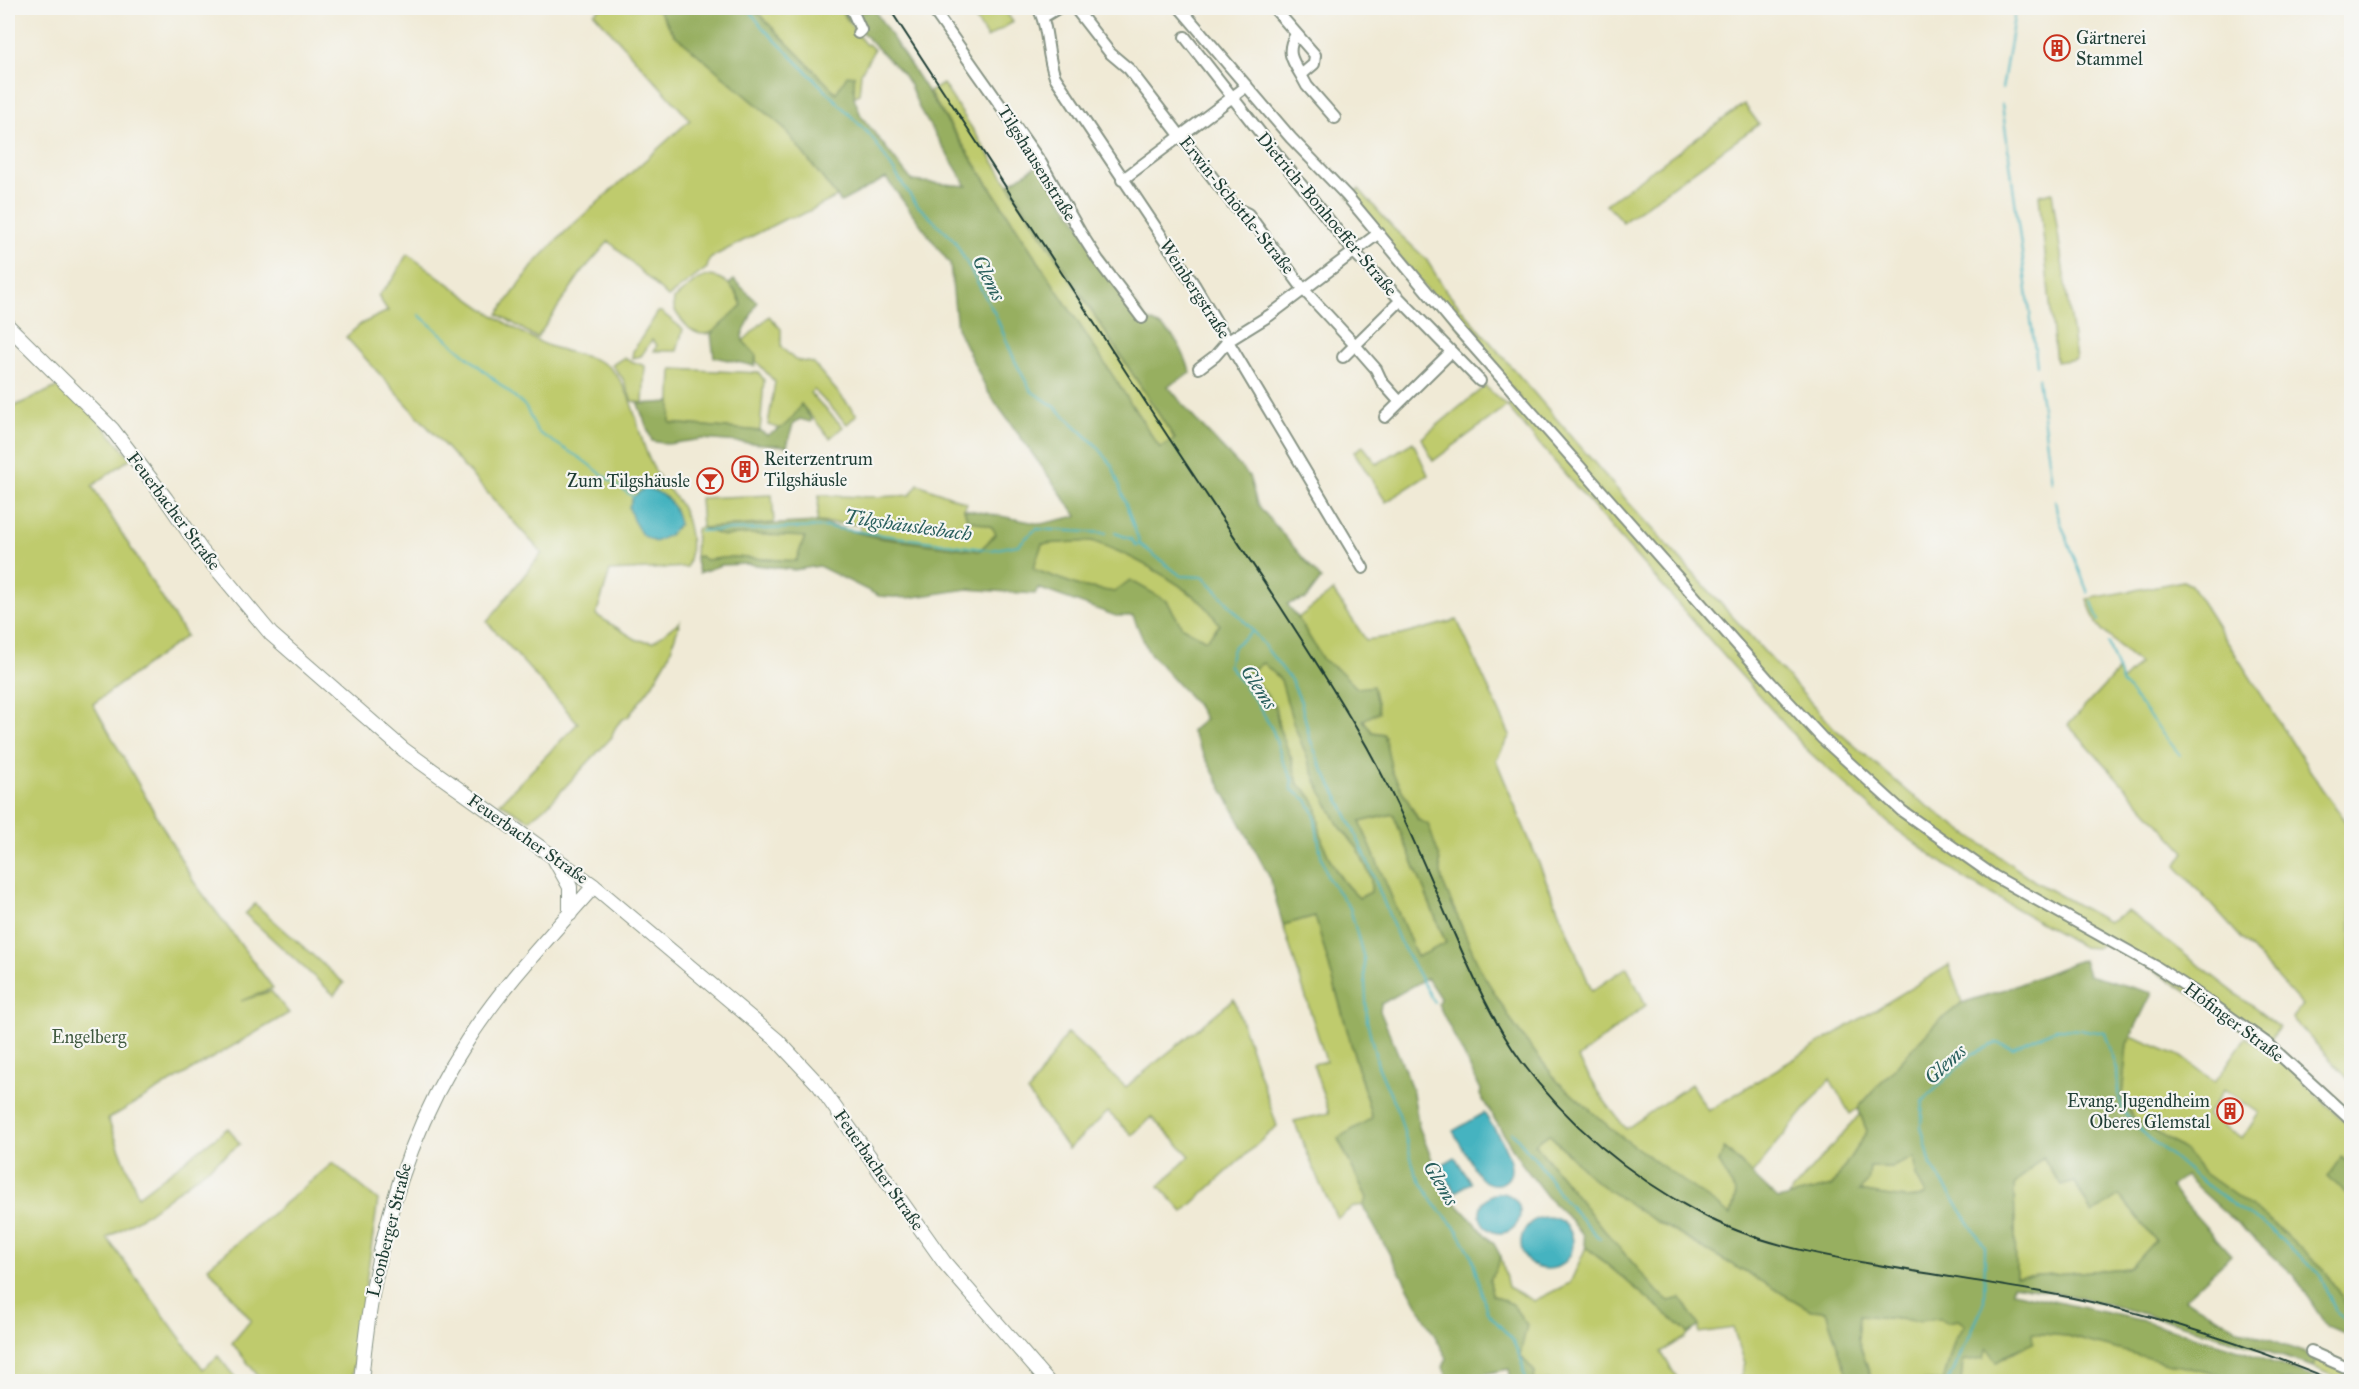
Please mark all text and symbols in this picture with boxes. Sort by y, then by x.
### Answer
place label: Gärtnerei Stammel [2076,27,2146,70]
building icon: Gärtnerei Stammel [2042,33,2072,63]
street label: Tilgshausenstraße [992,101,1081,225]
street label: Dietrich-Bonhoeffer-Straße [1252,128,1402,300]
street label: Erwin-Schöttle-Straße [1175,132,1299,278]
street label: Weinbergstraße [1154,235,1235,343]
water label: Glems [967,251,1011,306]
street label: Feuerbacher Straße [122,447,226,575]
place label: Reiterzentrum Tilgshäusle [764,448,873,492]
building icon: Reiterzentrum Tilgshäusle [730,454,760,484]
bar icon: Zum Tilgshäusle [695,466,725,496]
place label: Zum Tilgshäusle [567,470,690,493]
water label: Tilgshäuslesbach [843,504,974,546]
water label: Glems [1235,660,1283,715]
street label: Feuerbacher Straße [463,789,593,889]
street label: Höfinger Straße [2179,977,2288,1067]
park label: Engelberg [52,1026,127,1049]
water label: Glems [1919,1038,1972,1089]
place label: Evang. Jugendheim Oberes Glemstal [2067,1090,2210,1133]
building icon: Evang. Jugendheim Oberes Glemstal [2215,1096,2245,1126]
street label: Feuerbacher Straße [829,1105,929,1235]
water label: Glems [1418,1156,1464,1211]
street label: Leonberger Straße [362,1161,417,1299]

